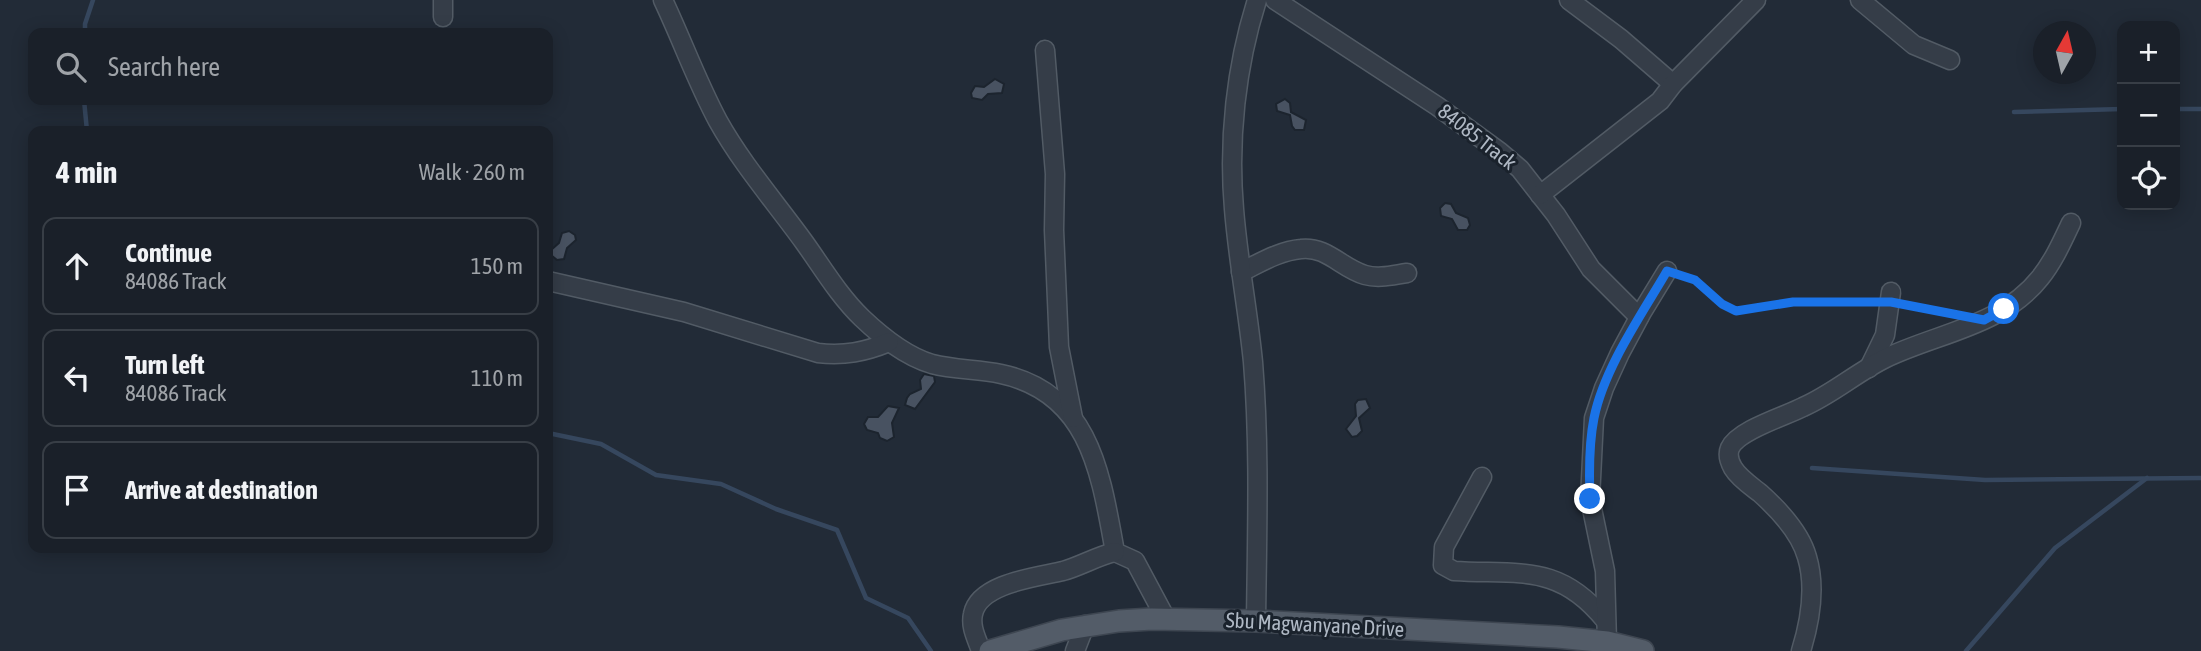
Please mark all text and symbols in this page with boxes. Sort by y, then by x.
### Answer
north arrow [2033,21,2096,84]
map controls [2117,21,2180,210]
button: + [2117,21,2180,84]
search box [28,28,553,105]
icon: search [52,48,90,86]
text: Search here [108,52,220,82]
button: − [2117,84,2180,147]
street label: 84085 Track [1434,98,1522,174]
button: locate [2117,147,2180,210]
text: 4 min [56,155,117,189]
text: Walk · 260 m [419,159,525,185]
text: Continue [125,238,212,268]
icon: ahead [58,247,96,285]
text: 150 m [471,253,523,279]
text: 84086 Track [125,268,227,294]
route start [1988,293,2019,324]
text: Turn left [125,350,205,380]
icon: left [58,359,96,397]
text: 110 m [471,365,523,391]
text: 84086 Track [125,380,227,406]
icon: arrive [58,471,96,509]
text: Arrive at destination [125,475,318,505]
route end [1574,483,1605,514]
street label: Sbu Magwanyane Drive [1225,607,1405,641]

